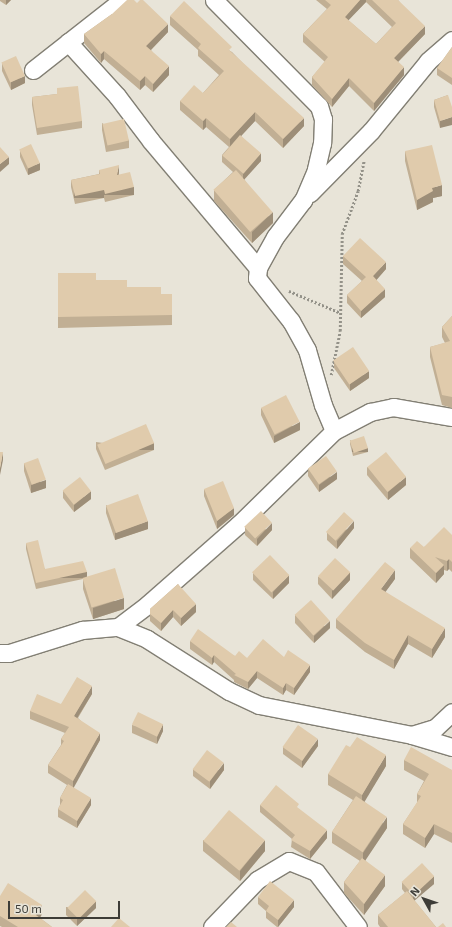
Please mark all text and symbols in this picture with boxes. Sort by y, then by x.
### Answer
north arrow [404,879,444,919]
text: N [407,884,422,898]
scale bar [10,893,122,919]
text: 50 m [15,901,42,915]

